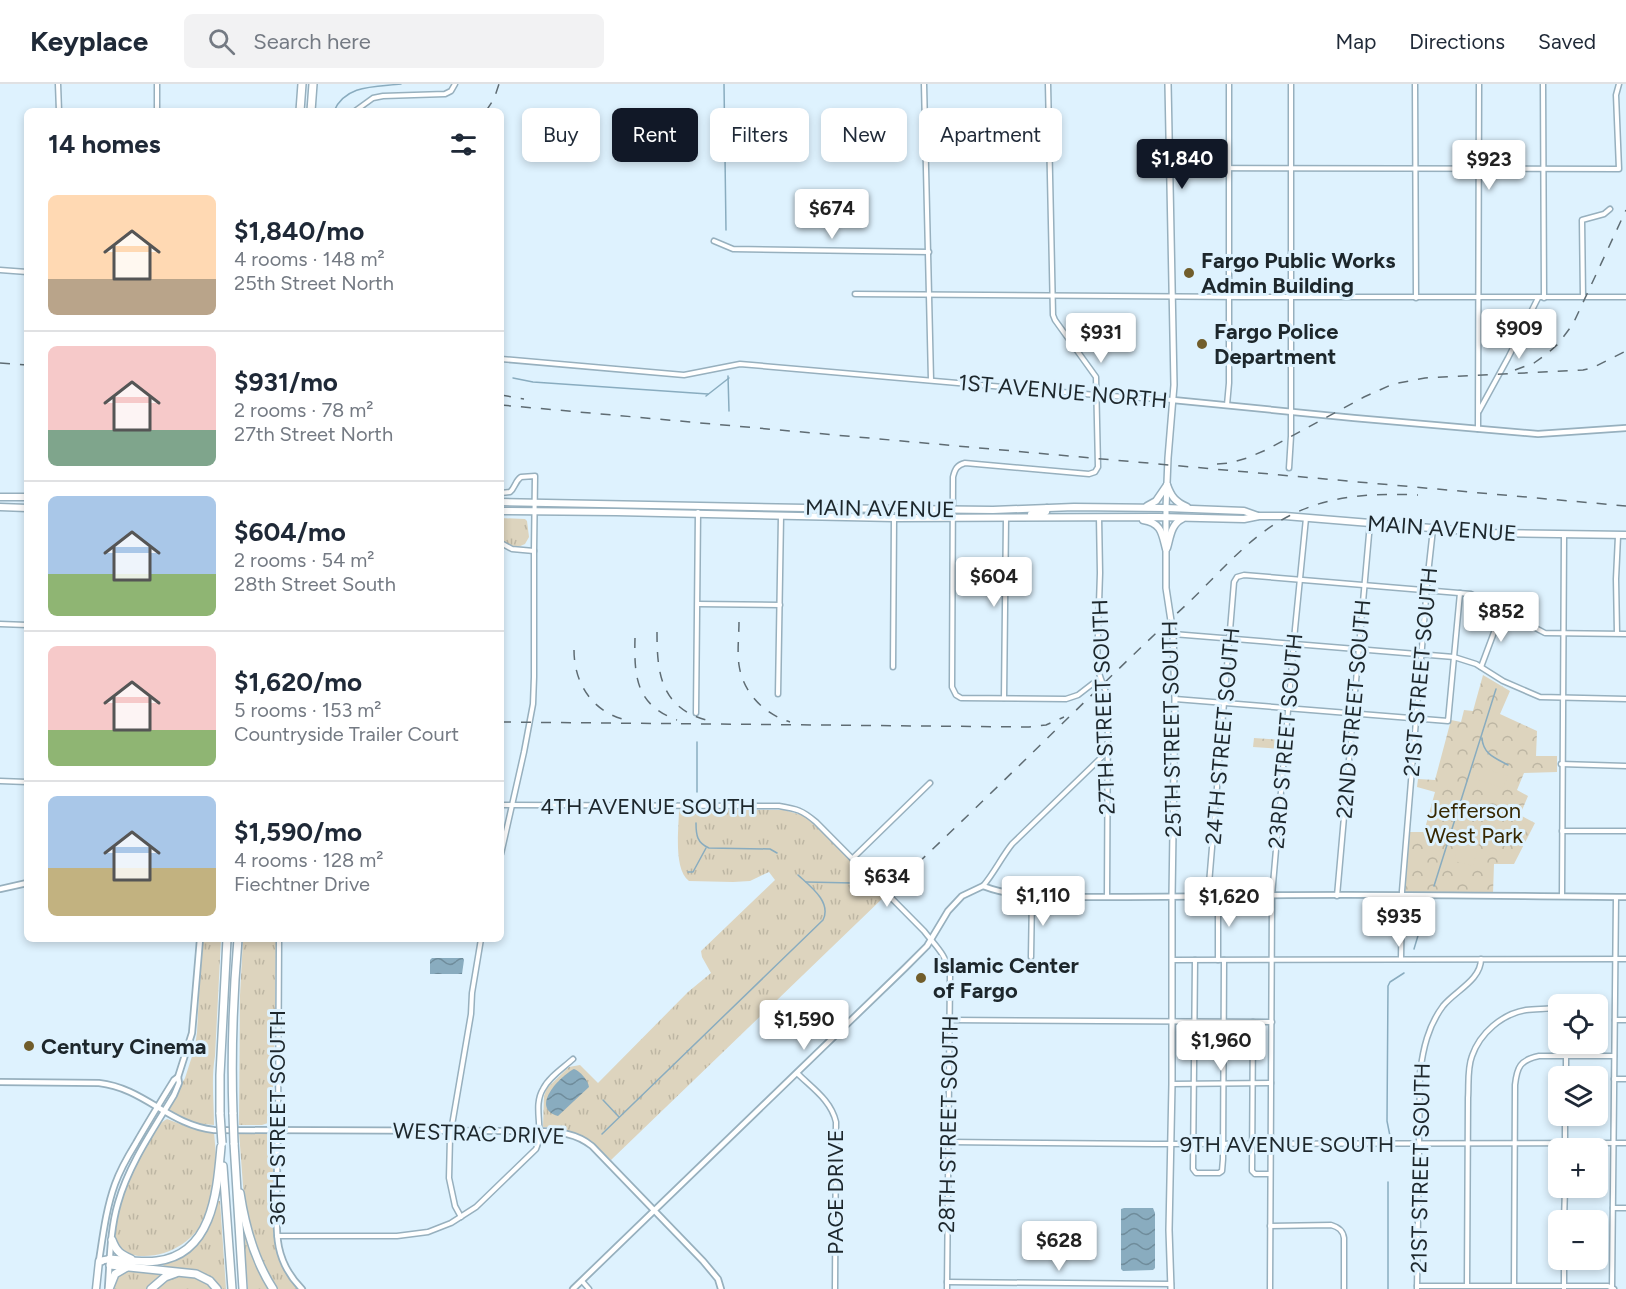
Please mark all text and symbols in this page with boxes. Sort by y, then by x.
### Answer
search box [184,14,604,68]
text: Keyplace [30,24,148,58]
icon: search [205,25,238,58]
text: Search here [253,28,371,55]
text: Map [1335,29,1376,54]
text: Directions [1409,29,1505,54]
text: Saved [1538,29,1596,54]
chip: Buy [522,108,600,162]
chip: Rent [612,108,698,162]
chip: Filters [710,108,809,162]
chip: New [821,108,907,162]
chip: Apartment [919,108,1062,162]
text: 14 homes [48,128,161,160]
icon: filters [447,128,480,161]
pin: $1,840 [1133,139,1231,190]
pin: $923 [1453,140,1525,191]
text: $1,840 [1151,146,1213,170]
text: $923 [1466,147,1512,171]
pin: $674 [796,189,868,240]
text: $674 [809,196,855,220]
text: $1,840/mo [234,215,364,247]
icon: home [96,219,168,291]
text: 4 rooms · 148 m² [234,247,385,271]
place label: Fargo Public Works Admin Building [1201,247,1396,299]
marker: Fargo Public Works Admin Building [1182,266,1196,280]
text: 25th Street North [234,271,394,295]
pin: $909 [1483,309,1555,360]
pin: $931 [1065,313,1137,364]
text: $909 [1495,316,1543,340]
place label: Fargo Police Department [1214,318,1339,370]
text: $931 [1080,320,1122,344]
marker: Fargo Police Department [1195,337,1209,351]
text: $931/mo [234,366,338,398]
street label: 1ST AVENUE NORTH [957,369,1169,414]
icon: home [96,370,168,442]
text: 2 rooms · 78 m² [234,398,374,422]
text: 27th Street North [234,422,393,446]
street label: MAIN AVENUE [805,494,955,523]
street label: MAIN AVENUE [1366,510,1518,547]
text: $604/mo [234,516,346,548]
icon: home [96,520,168,592]
text: 2 rooms · 54 m² [234,548,374,572]
pin: $604 [958,557,1030,608]
text: $604 [970,564,1018,588]
street label: 21ST STREET SOUTH [1398,566,1443,778]
text: 28th Street South [234,572,396,596]
pin: $852 [1465,592,1537,643]
street label: 22ND STREET SOUTH [1330,598,1377,820]
street label: 27TH STREET SOUTH [1086,599,1121,815]
text: $852 [1478,599,1524,623]
street label: 25TH STREET SOUTH [1156,620,1187,838]
street label: 24TH STREET SOUTH [1200,626,1245,846]
street label: 23RD STREET SOUTH [1263,632,1308,850]
text: $1,620/mo [234,666,362,698]
icon: home [96,670,168,742]
text: 5 rooms · 153 m² [234,698,382,722]
text: Countryside Trailer Court [234,722,459,746]
street label: 4TH AVENUE SOUTH [540,793,756,820]
park label: Jefferson West Park [1425,797,1523,849]
text: $1,590/mo [234,816,362,848]
icon: home [96,820,168,892]
text: 4 rooms · 128 m² [234,848,384,872]
pin: $634 [851,857,923,908]
text: $634 [864,864,910,888]
text: Fiechtner Drive [234,872,370,896]
pin: $1,110 [994,876,1092,927]
pin: $1,620 [1180,877,1278,928]
text: $1,110 [1016,883,1070,907]
text: $1,620 [1199,884,1259,908]
pin: $935 [1363,897,1435,948]
text: $935 [1376,904,1422,928]
place label: Islamic Center of Fargo [933,952,1079,1004]
marker: Islamic Center of Fargo [914,971,928,985]
map controls [1548,994,1608,1270]
button: locate [1548,994,1608,1054]
pin: $1,590 [755,1000,853,1051]
text: $1,590 [774,1007,834,1031]
street label: 36TH STREET SOUTH [264,1010,291,1226]
street label: 28TH STREET SOUTH [933,1015,964,1233]
pin: $1,960 [1172,1021,1270,1072]
text: $1,960 [1191,1028,1251,1052]
place label: Century Cinema [41,1033,207,1060]
marker: Century Cinema [22,1039,36,1053]
street label: 21ST STREET SOUTH [1405,1063,1436,1273]
button: layers [1548,1066,1608,1126]
street label: WESTRAC DRIVE [392,1117,566,1150]
street label: PAGE DRIVE [822,1129,849,1255]
street label: 9TH AVENUE SOUTH [1180,1131,1394,1158]
button: + [1548,1138,1608,1198]
button: − [1548,1210,1608,1270]
pin: $628 [1023,1221,1095,1272]
text: $628 [1036,1228,1082,1252]

